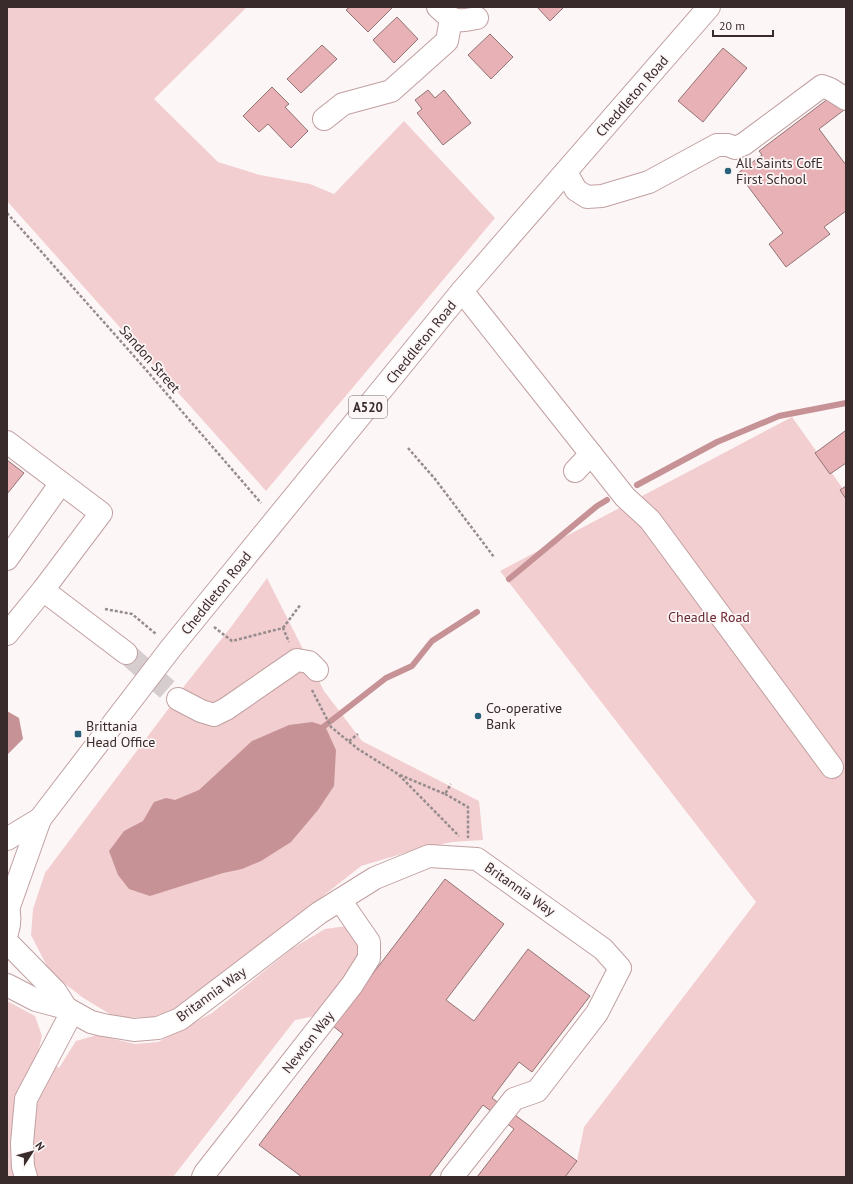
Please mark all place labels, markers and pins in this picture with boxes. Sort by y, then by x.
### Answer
place label: All Saints CofE First School [736,154,823,188]
marker: All Saints CofE First School [723,166,733,176]
place label: Co-operative Bank [486,699,562,733]
marker: Co-operative Bank [473,711,483,721]
place label: Brittania Head Office [86,717,155,751]
marker: Brittania Head Office [73,729,83,739]

